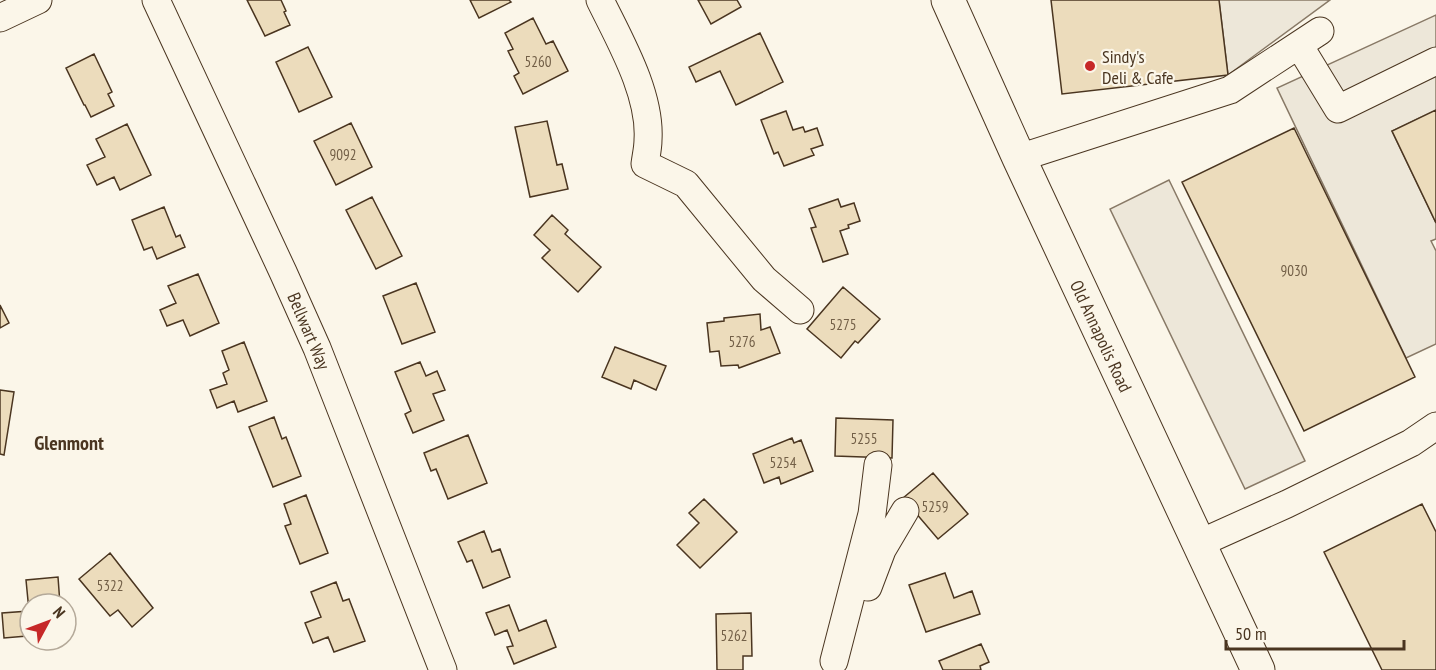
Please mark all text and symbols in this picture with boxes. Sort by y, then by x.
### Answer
place label: Sindy's Deli & Cafe [1102,45,1174,89]
house number: 5260 [524,52,552,71]
marker: Sindy's Deli & Cafe [1083,59,1097,73]
house number: 9092 [329,145,357,164]
house number: 9030 [1280,261,1308,280]
street label: Old Annapolis Road [1065,276,1137,396]
street label: Bellwart Way [283,289,336,373]
house number: 5275 [829,315,857,334]
house number: 5276 [728,332,756,351]
house number: 5255 [850,429,878,448]
district label: Glenmont [34,430,104,456]
house number: 5254 [769,453,797,472]
house number: 5259 [921,497,949,516]
house number: 5322 [96,576,124,595]
north arrow [18,592,78,652]
text: N [49,602,70,622]
scale bar [1226,613,1404,651]
text: 50 m [1235,622,1267,645]
house number: 5262 [720,626,748,645]

